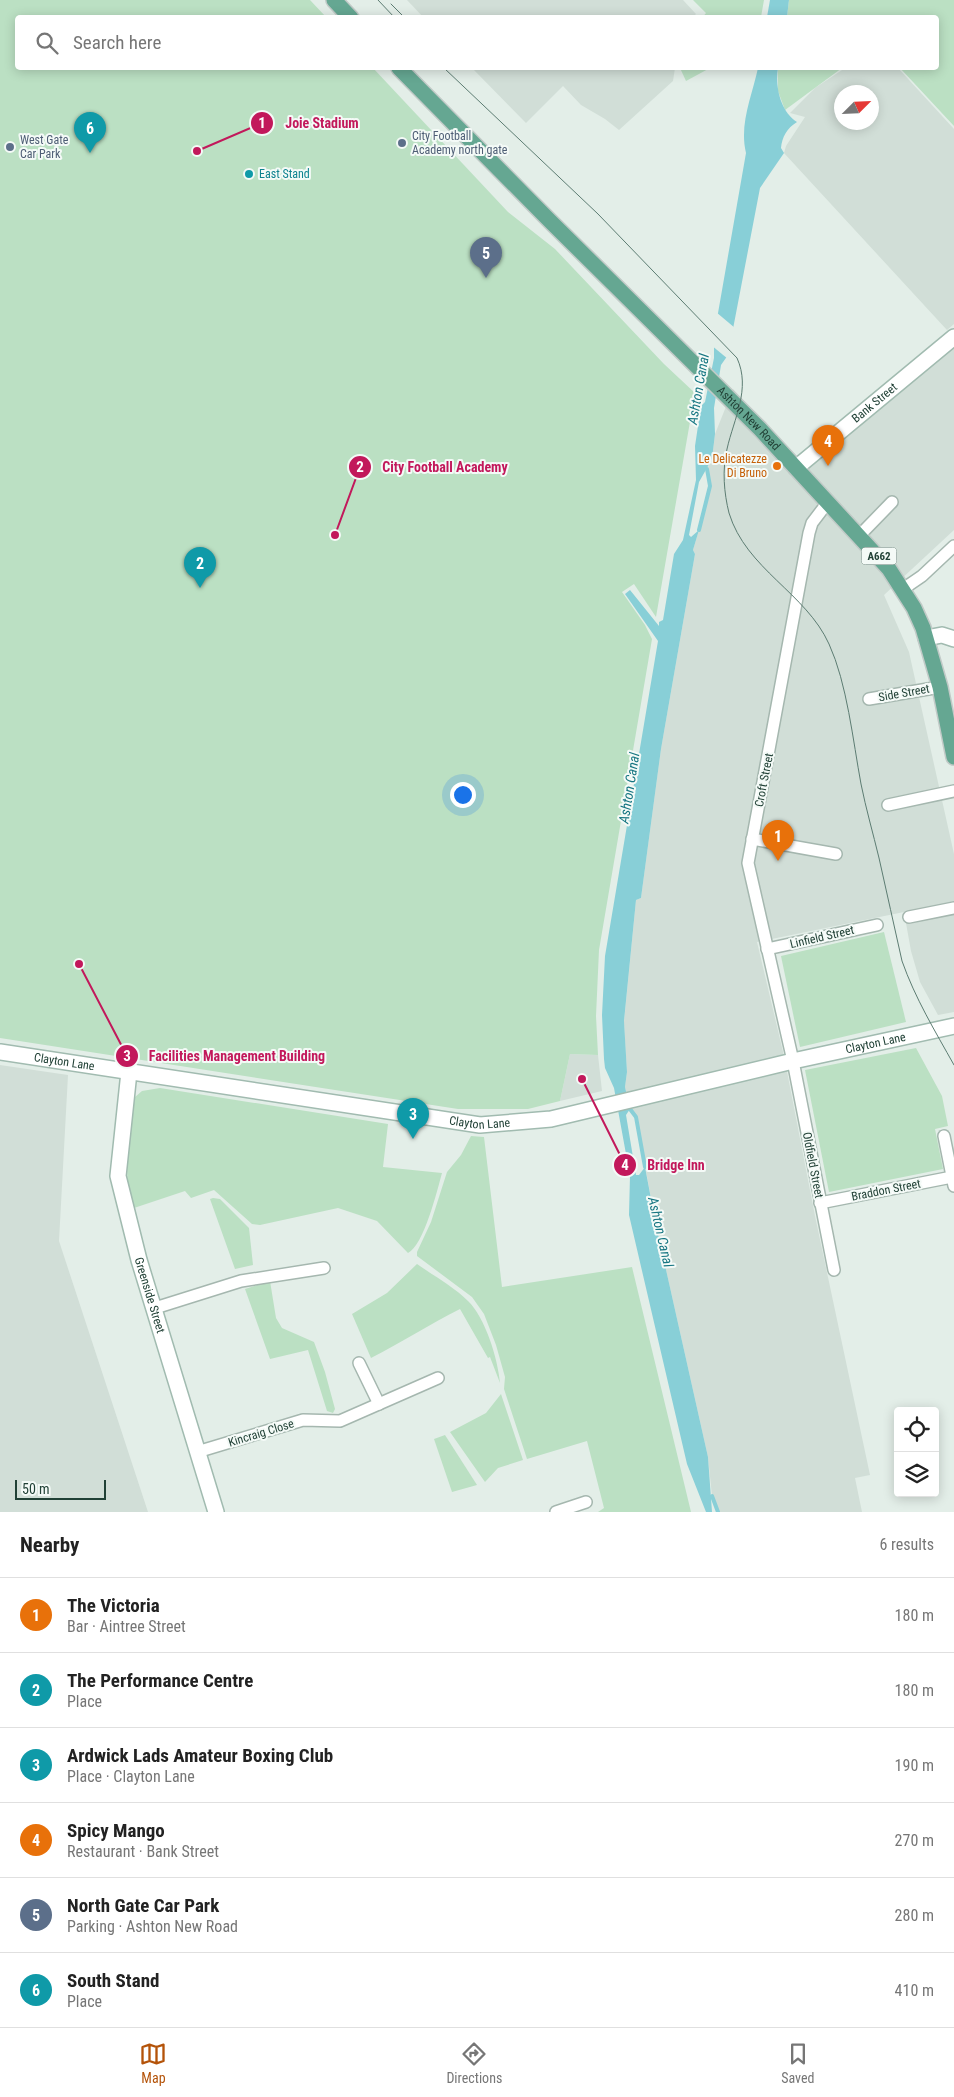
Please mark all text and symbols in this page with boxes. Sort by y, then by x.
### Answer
search box [15,15,939,70]
icon: search [33,29,61,57]
text: Search here [73,31,161,54]
north arrow [834,85,879,130]
callout: Joie Stadium [250,108,368,137]
pin: 6 [74,112,106,153]
text: 1 [258,114,266,132]
text: Joie Stadium [285,115,359,131]
place label: City Football Academy north gate [412,129,508,157]
place label: West Gate Car Park [20,133,69,161]
marker: City Football Academy north gate [396,137,408,149]
marker: West Gate Car Park [4,141,16,153]
place label: East Stand [259,167,310,181]
marker: East Stand [243,168,255,180]
pin: 5 [470,237,502,278]
water label: Ashton Canal [684,352,712,427]
street label: Bank Street [849,380,900,426]
street label: Ashton New Road [714,384,783,453]
pin: 4 [812,425,844,466]
place label: Le Delicatezze Di Bruno [698,452,767,480]
callout: City Football Academy [347,453,518,482]
text: 2 [356,458,364,476]
text: City Football Academy [382,459,508,475]
marker: Le Delicatezze Di Bruno [771,460,783,472]
pin: 2 [184,547,216,588]
road number: A662 [862,548,896,564]
street label: Side Street [877,682,931,704]
water label: Ashton Canal [615,751,643,826]
street label: Croft Street [752,751,776,808]
your location [450,782,476,808]
pin: 1 [762,820,794,861]
street label: Linfield Street [789,923,856,951]
street label: Clayton Lane [844,1030,907,1056]
callout: Facilities Management Building [114,1041,336,1070]
text: 3 [123,1047,131,1065]
text: Facilities Management Building [149,1048,325,1064]
street label: Clayton Lane [33,1050,96,1073]
pin: 3 [397,1098,429,1139]
street label: Clayton Lane [448,1113,511,1132]
street label: Oldfield Street [800,1131,826,1200]
callout: Bridge Inn [612,1151,715,1180]
text: 4 [621,1156,629,1174]
text: Bridge Inn [647,1157,705,1173]
street label: Braddon Street [850,1176,922,1204]
water label: Ashton Canal [645,1194,677,1269]
street label: Greenside Street [132,1256,168,1335]
map controls [894,1407,939,1497]
button: locate [894,1407,939,1452]
street label: Kincraig Close [226,1416,296,1450]
button: layers [894,1452,939,1497]
scale bar [15,1477,106,1500]
text: 50 m [22,1481,50,1497]
text: Nearby [20,1533,79,1557]
text: 6 results [879,1535,934,1554]
text: The Victoria [67,1594,160,1617]
text: 1 [32,1606,40,1625]
text: 180 m [895,1606,934,1625]
text: Bar · Aintree Street [67,1617,186,1636]
text: The Performance Centre [67,1669,253,1692]
text: 2 [32,1681,40,1700]
text: 180 m [895,1681,934,1700]
text: Place [67,1692,102,1711]
text: Ardwick Lads Amateur Boxing Club [67,1744,333,1767]
text: 3 [32,1756,40,1775]
text: 190 m [895,1756,934,1775]
text: Place · Clayton Lane [67,1767,195,1786]
text: Spicy Mango [67,1819,165,1842]
text: 4 [32,1831,40,1850]
text: 270 m [895,1831,934,1850]
text: Restaurant · Bank Street [67,1842,219,1861]
text: North Gate Car Park [67,1894,219,1917]
text: 5 [32,1906,40,1925]
text: 280 m [895,1906,934,1925]
text: Parking · Ashton New Road [67,1917,238,1936]
text: South Stand [67,1969,159,1992]
text: 6 [32,1981,40,2000]
text: 410 m [895,1981,934,2000]
text: Place [67,1992,102,2011]
tab: Map [139,2040,167,2086]
tab: Directions [446,2040,502,2086]
tab: Saved [781,2040,815,2086]

